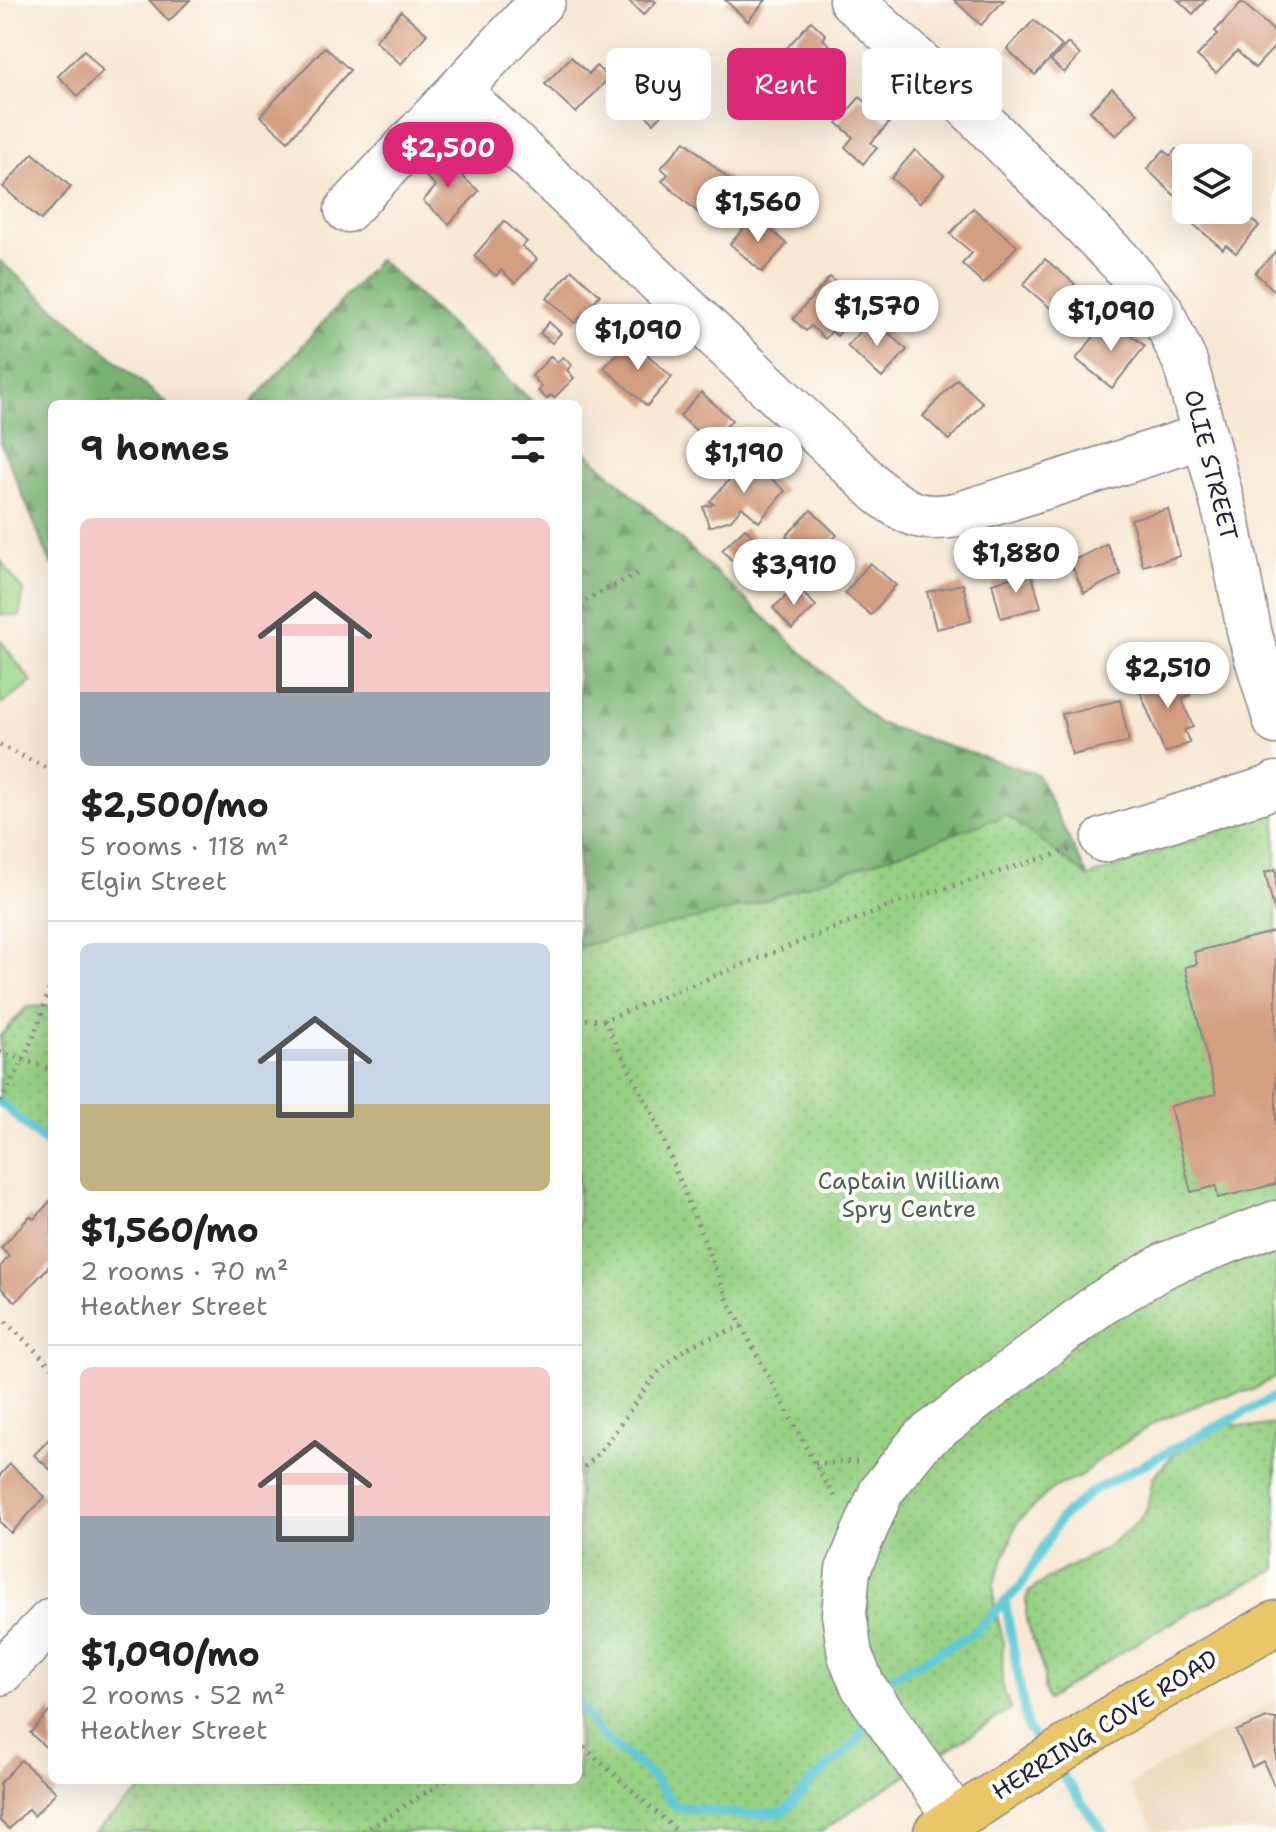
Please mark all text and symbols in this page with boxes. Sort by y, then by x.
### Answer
chip: Buy [606,48,711,120]
chip: Rent [727,48,846,120]
chip: Filters [862,48,1002,120]
pin: $2,500 [383,122,513,190]
text: $2,500 [400,130,496,165]
map controls [1172,144,1252,224]
button: layers [1172,144,1252,224]
pin: $1,560 [693,176,823,244]
text: $1,560 [714,184,802,219]
pin: $1,570 [812,280,942,348]
pin: $1,090 [1046,285,1176,353]
text: $1,570 [834,288,920,323]
text: $1,090 [1067,293,1155,328]
pin: $1,090 [573,304,703,372]
text: $1,090 [594,312,682,347]
street label: OLIE STREET [1177,386,1245,544]
text: 9 homes [80,425,229,471]
icon: filters [506,426,550,470]
pin: $1,190 [679,427,809,495]
text: $1,190 [704,435,784,470]
pin: $1,880 [951,527,1081,595]
text: $1,880 [972,535,1060,570]
pin: $3,910 [729,539,859,607]
text: $3,910 [751,547,837,582]
icon: home [243,570,387,714]
pin: $2,510 [1103,642,1233,710]
text: $2,510 [1125,650,1211,685]
text: $2,500/mo [80,782,269,828]
text: 5 rooms · 118 m² [80,828,289,863]
text: Elgin Street [80,863,227,898]
icon: home [243,995,387,1139]
park label: Captain William Spry Centre [818,1165,1000,1225]
text: $1,560/mo [80,1207,259,1253]
text: 2 rooms · 70 m² [80,1253,289,1288]
text: Heather Street [80,1288,268,1323]
icon: home [243,1419,387,1563]
text: $1,090/mo [80,1631,260,1677]
street label: HERRING COVE ROAD [986,1642,1224,1808]
text: 2 rooms · 52 m² [80,1677,286,1712]
text: Heather Street [80,1712,268,1747]

